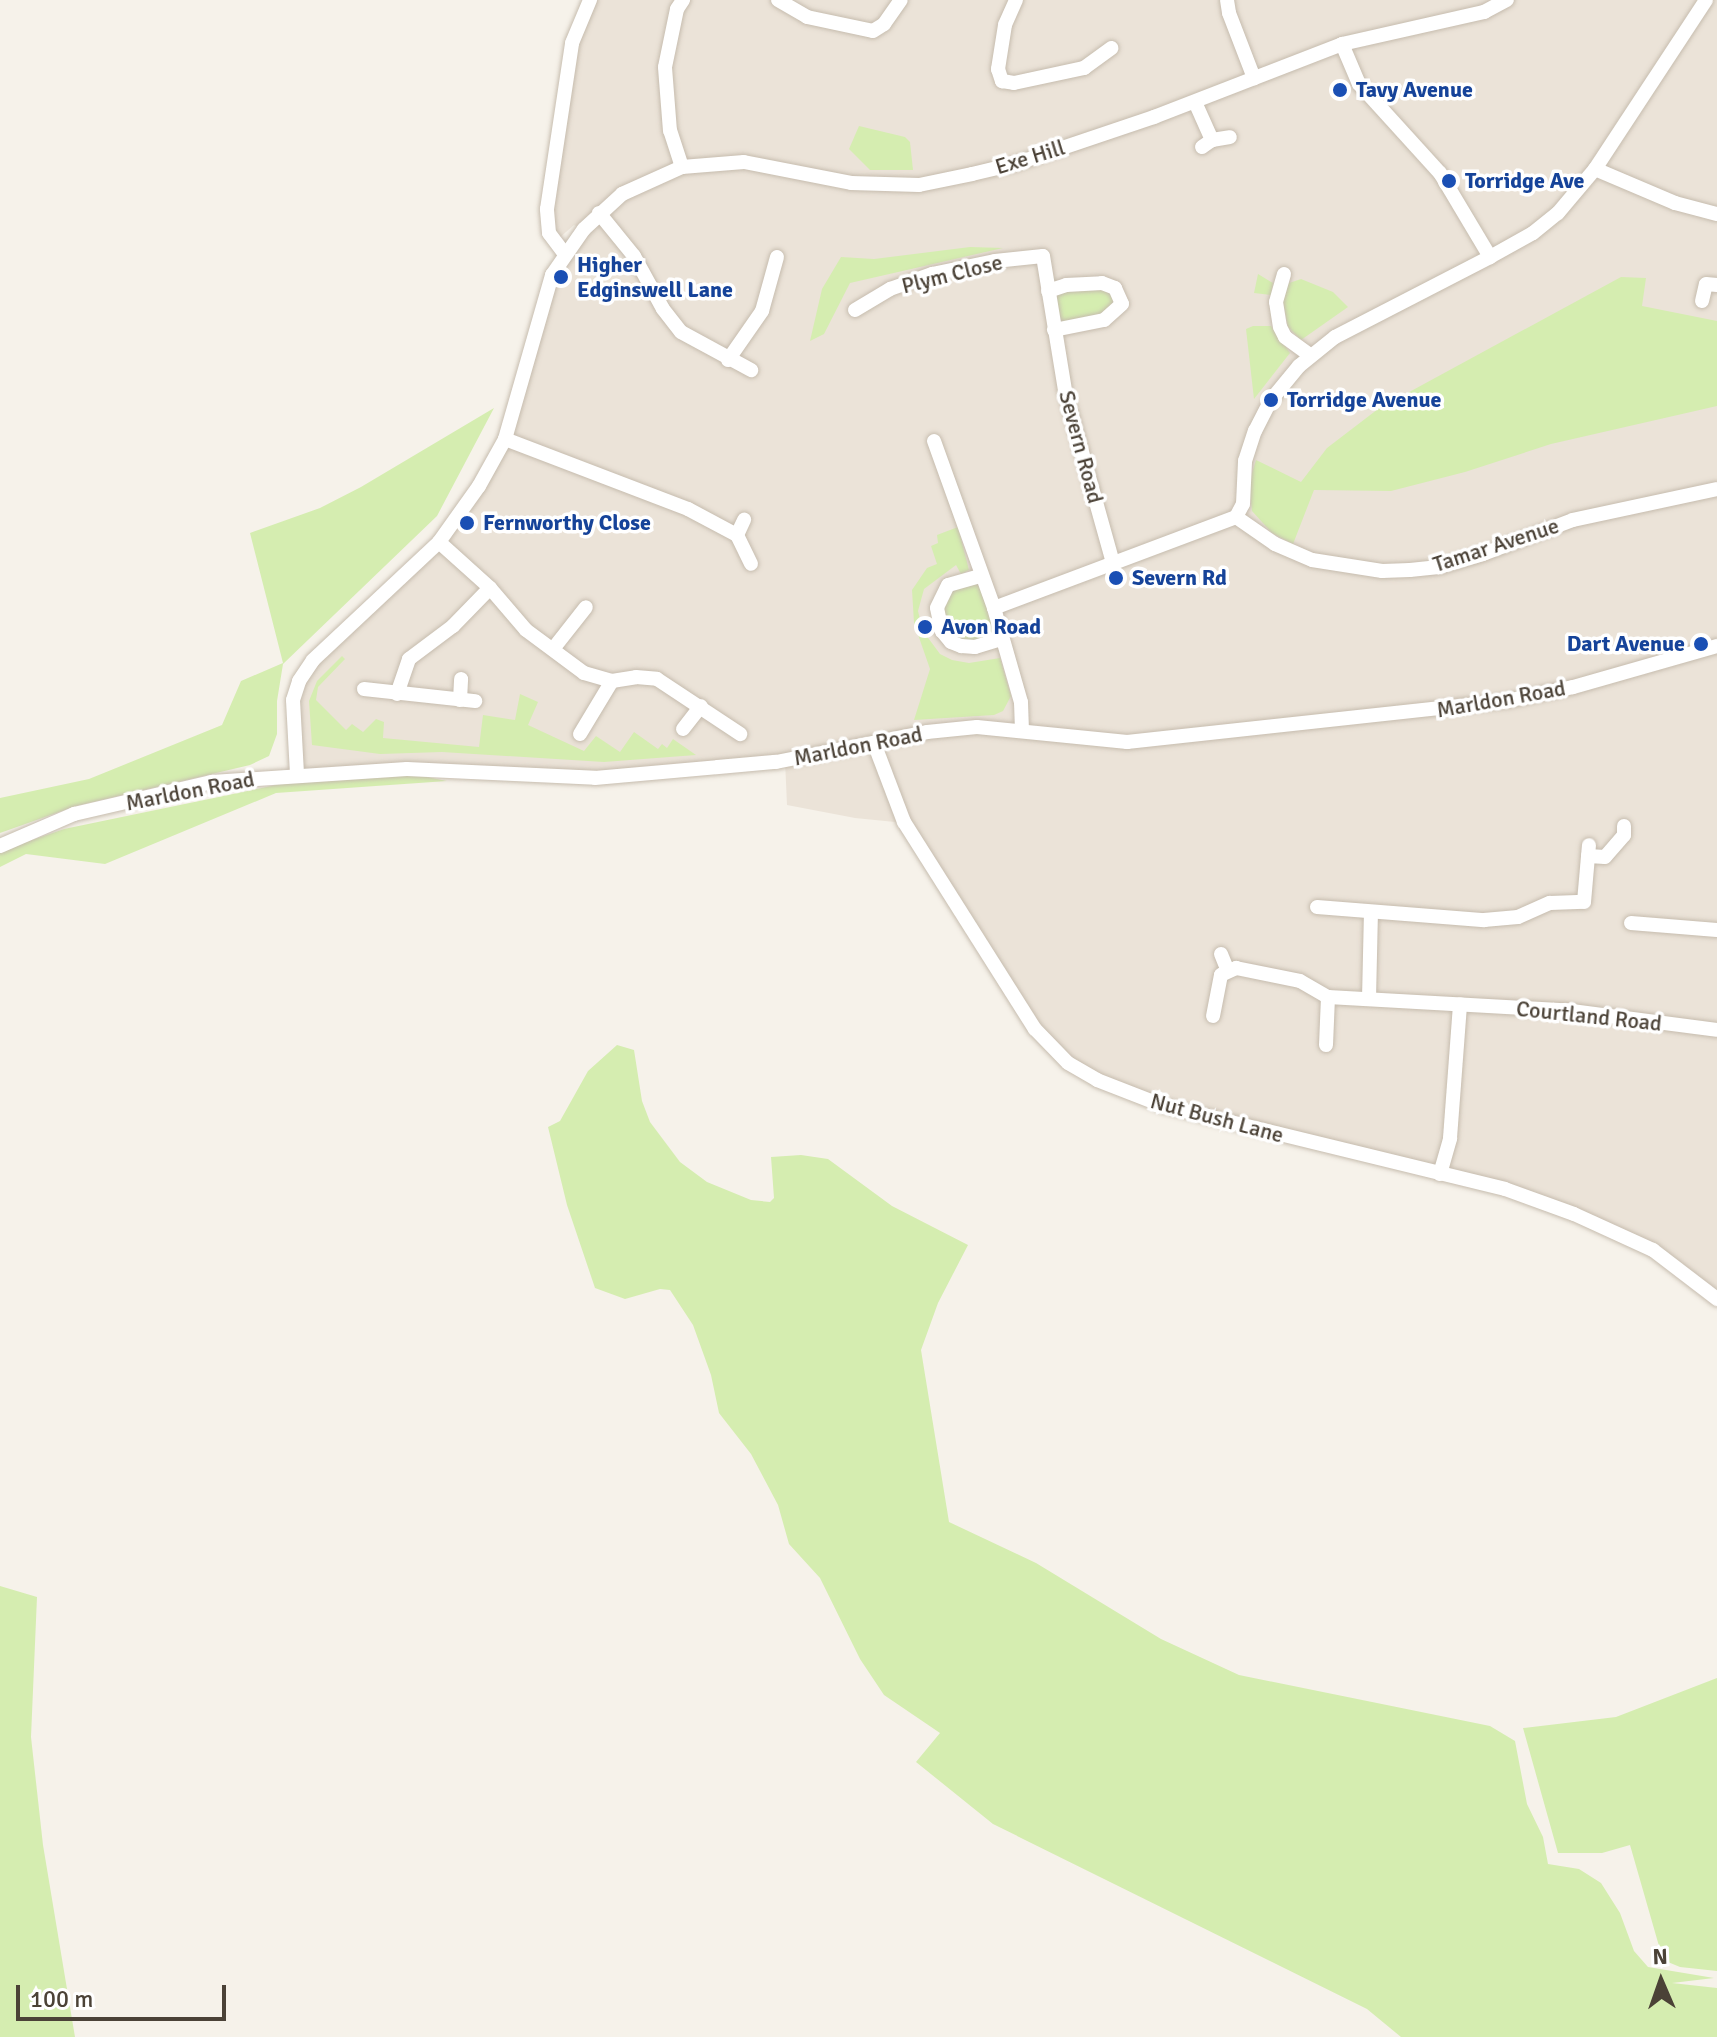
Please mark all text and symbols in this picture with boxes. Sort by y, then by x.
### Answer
place label: Tavy Avenue [1356,77,1473,103]
marker: Tavy Avenue [1331,81,1349,99]
street label: Exe Hill [992,134,1068,180]
place label: Torridge Ave [1465,168,1585,194]
marker: Torridge Ave [1440,172,1458,190]
street label: Plym Close [899,249,1005,299]
place label: Higher Edginswell Lane [577,251,733,302]
marker: Higher Edginswell Lane [552,268,570,286]
place label: Torridge Avenue [1287,387,1442,413]
street label: Severn Road [1053,388,1109,506]
marker: Torridge Avenue [1262,391,1280,409]
place label: Fernworthy Close [483,510,651,536]
street label: Tamar Avenue [1430,512,1562,578]
marker: Fernworthy Close [458,514,476,532]
place label: Severn Rd [1132,565,1227,591]
marker: Severn Rd [1107,569,1125,587]
place label: Avon Road [941,614,1041,640]
marker: Avon Road [916,618,934,636]
place label: Dart Avenue [1567,631,1685,657]
marker: Dart Avenue [1692,635,1710,653]
street label: Marldon Road [1435,675,1567,723]
street label: Marldon Road [791,721,925,771]
street label: Marldon Road [123,766,257,816]
street label: Courtland Road [1515,995,1663,1037]
street label: Nut Bush Lane [1148,1088,1286,1148]
north arrow [1621,1941,1701,2021]
text: N [1652,1943,1668,1970]
scale bar [20,1969,230,2019]
text: 100 m [30,1984,93,2014]

